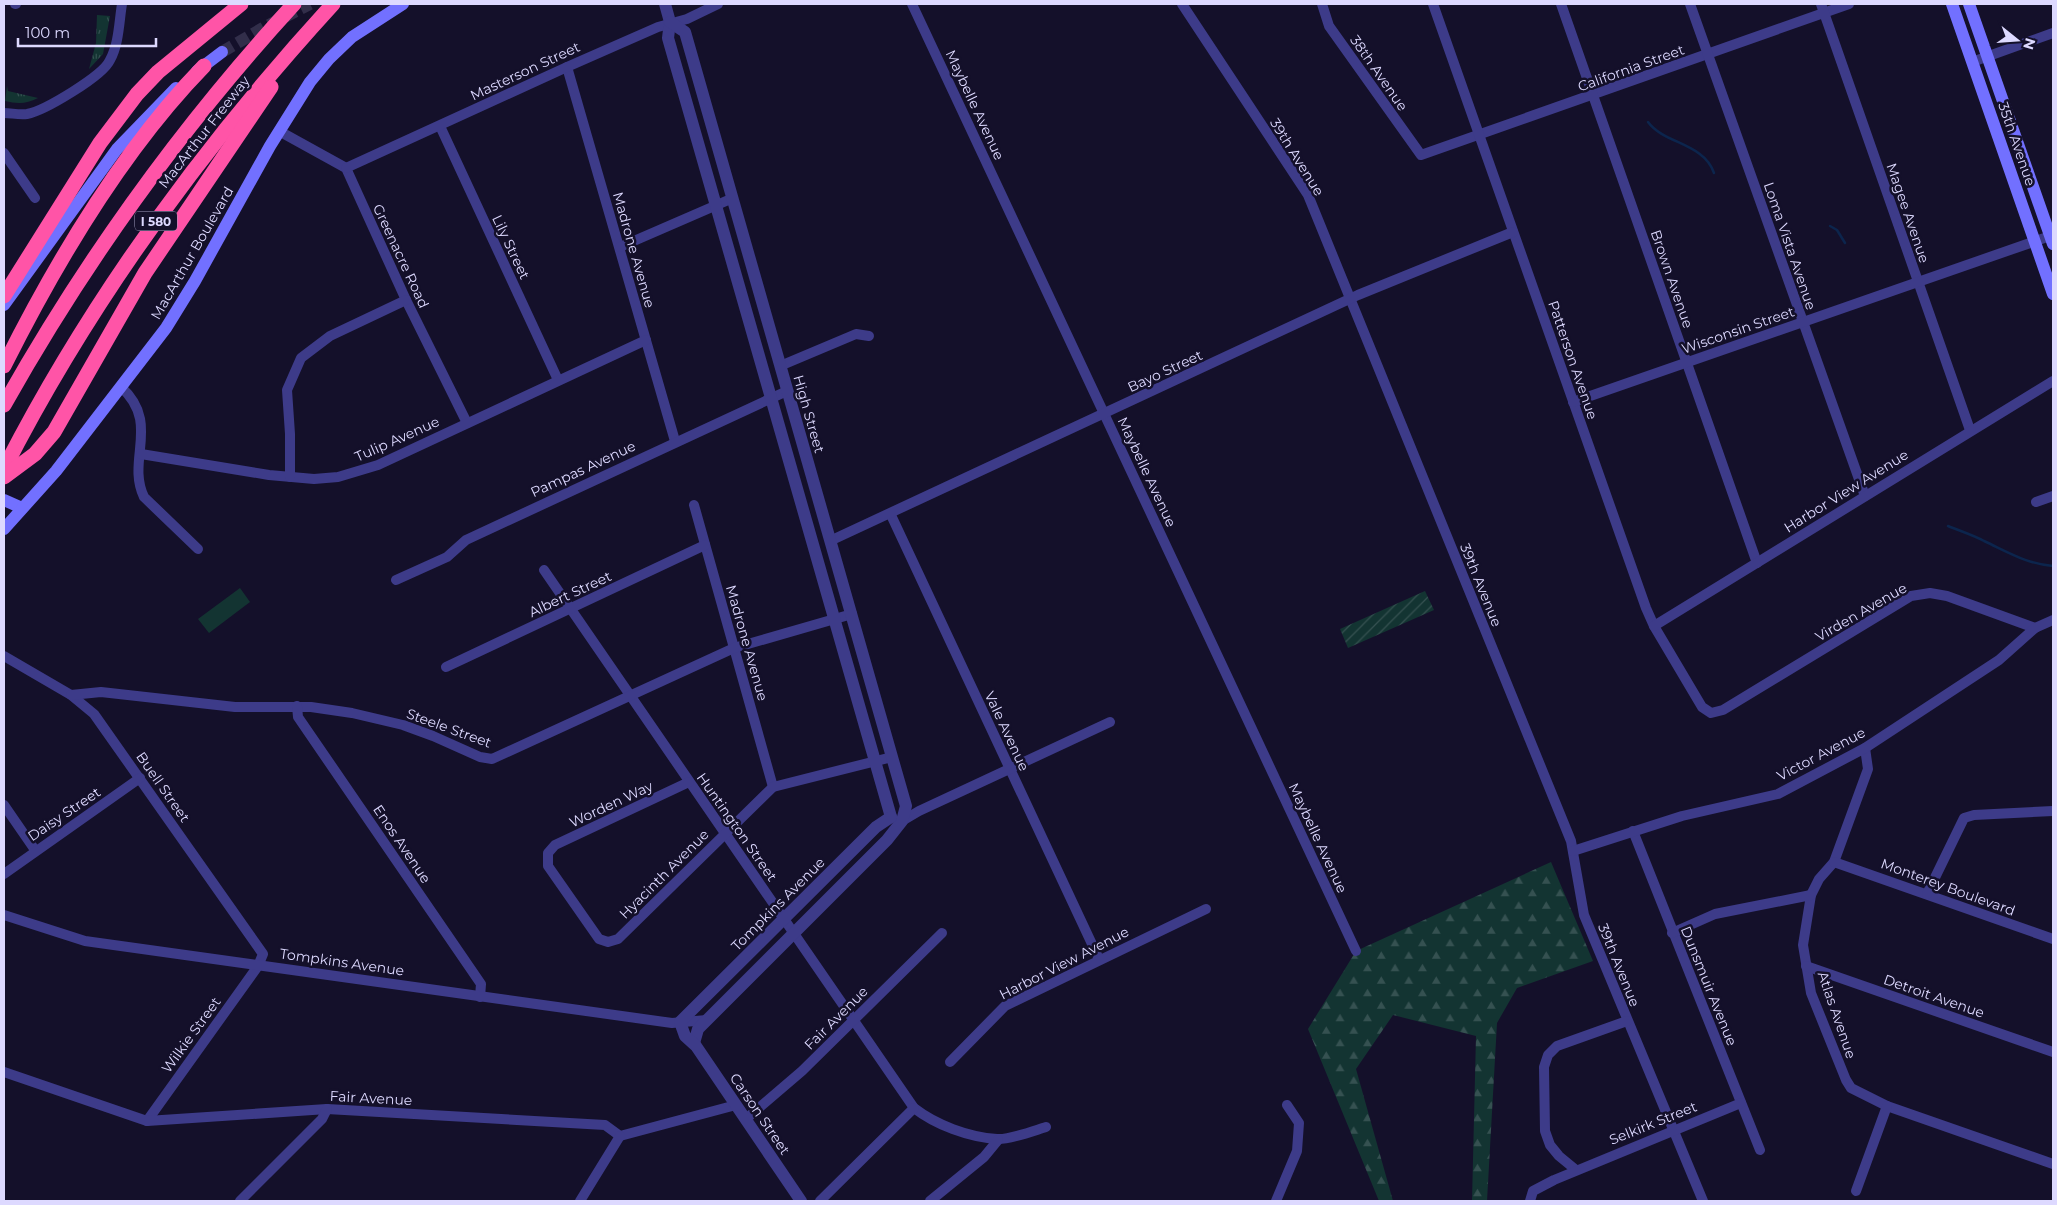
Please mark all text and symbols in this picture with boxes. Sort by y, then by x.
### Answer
scale bar [18,15,155,47]
north arrow [1992,15,2042,65]
text: 100 m [25,23,70,42]
street label: 38th Avenue [1346,32,1412,114]
text: N [2019,36,2040,52]
street label: Masterson Street [467,38,583,104]
street label: California Street [1575,40,1687,96]
street label: Maybelle Avenue [942,47,1008,163]
street label: MacArthur Freeway [154,72,254,192]
street label: 35th Avenue [1994,100,2040,188]
street label: 39th Avenue [1266,115,1328,199]
street label: Magee Avenue [1882,161,1934,265]
street label: Loma Vista Avenue [1760,180,1820,312]
street label: MacArthur Boulevard [147,183,237,323]
street label: Madrone Avenue [609,190,659,310]
street label: Greenacre Road [369,201,433,311]
road number: I 580 [135,212,177,230]
street label: Lily Street [488,212,534,282]
street label: Brown Avenue [1647,227,1697,331]
street label: Patterson Avenue [1544,298,1602,422]
street label: Wisconsin Street [1679,302,1797,358]
street label: Bayo Street [1125,346,1206,396]
street label: High Street [789,373,829,455]
street label: Tulip Avenue [352,412,442,466]
street label: Maybelle Avenue [1114,414,1180,530]
street label: Pampas Avenue [528,437,638,501]
street label: Harbor View Avenue [1781,445,1911,537]
street label: 39th Avenue [1456,541,1506,629]
street label: Albert Street [526,567,615,621]
street label: Virden Avenue [1812,579,1910,645]
street label: Madrone Avenue [722,583,772,703]
street label: Vale Avenue [981,688,1033,774]
street label: Steele Street [404,704,494,752]
street label: Victor Avenue [1774,723,1868,785]
street label: Buell Street [132,748,194,826]
street label: Huntington Street [693,769,781,885]
street label: Worden Way [566,777,656,831]
street label: Maybelle Avenue [1285,780,1351,896]
street label: Daisy Street [24,783,104,845]
street label: Enos Avenue [369,801,435,887]
street label: Hyacinth Avenue [615,825,713,923]
street label: Tompkins Avenue [727,853,829,955]
street label: Monterey Boulevard [1878,854,2018,920]
street label: 39th Avenue [1594,921,1644,1009]
street label: Harbor View Avenue [996,922,1132,1004]
street label: Dunsmuir Avenue [1677,924,1741,1048]
street label: Tompkins Avenue [279,944,405,980]
street label: Atlas Avenue [1814,969,1860,1061]
street label: Detroit Avenue [1881,970,1987,1022]
street label: Fair Avenue [800,982,872,1054]
street label: Wilkie Street [157,993,225,1076]
street label: Carson Street [726,1070,794,1159]
street label: Fair Avenue [329,1087,413,1109]
street label: Selkirk Street [1607,1097,1700,1149]

